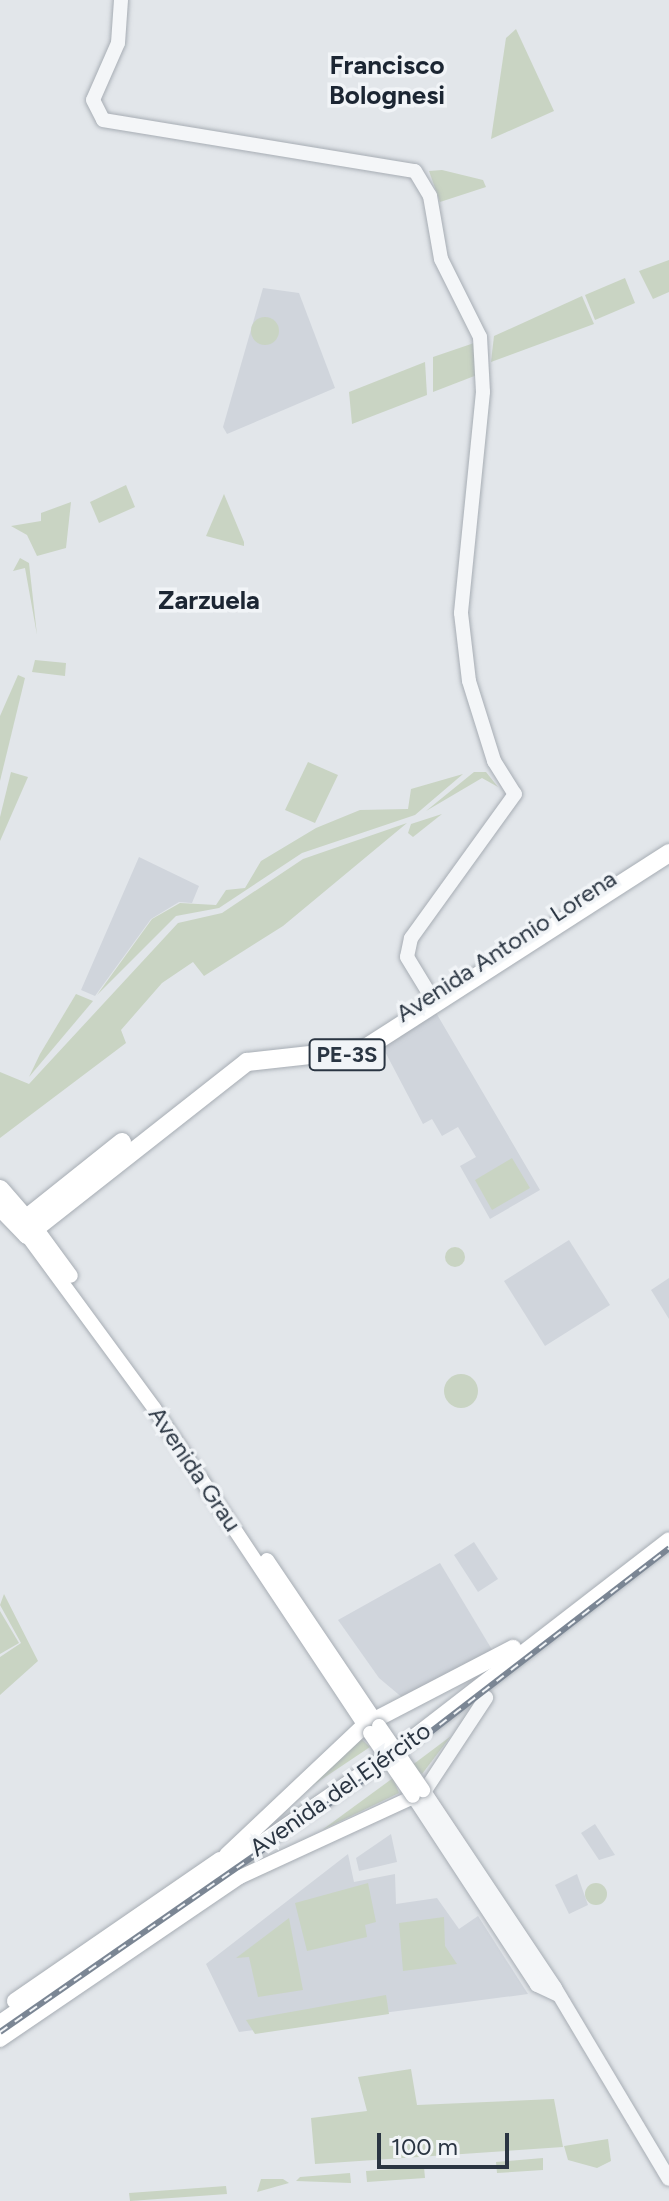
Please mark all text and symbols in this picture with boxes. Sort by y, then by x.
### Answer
district label: Francisco Bolognesi [329,50,445,112]
district label: Zarzuela [158,585,260,617]
street label: Avenida Antonio Lorena [390,864,622,1028]
road number: PE-3S [307,1037,387,1073]
street label: Avenida Grau [143,1401,247,1537]
street label: Avenida del Ejército [244,1716,436,1862]
scale bar [381,2117,513,2167]
text: 100 m [391,2132,458,2161]

